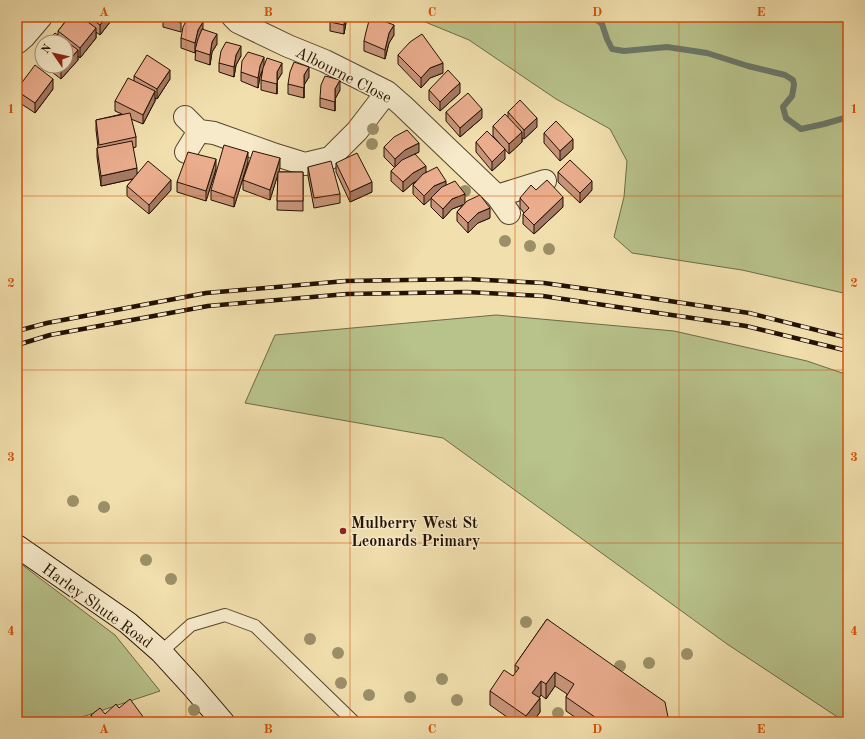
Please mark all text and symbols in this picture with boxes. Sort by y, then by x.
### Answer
text: A [99,6,109,19]
text: B [263,6,273,19]
text: C [428,6,436,19]
text: D [592,6,602,19]
text: E [757,6,766,19]
north arrow [34,34,74,74]
text: N [40,42,54,56]
street label: Albourne Close [292,45,394,107]
text: 1 [7,103,15,116]
text: 1 [850,103,858,116]
text: 2 [7,277,15,290]
text: 2 [850,277,858,290]
text: 3 [7,451,15,464]
text: 3 [850,451,858,464]
place label: Mulberry West St Leonards Primary [351,516,480,550]
marker: Mulberry West St Leonards Primary [338,526,348,536]
street label: Harley Shute Road [39,561,155,652]
text: 4 [7,625,15,638]
text: 4 [850,625,858,638]
text: A [99,723,109,736]
text: B [263,723,273,736]
text: C [428,723,436,736]
text: D [592,723,602,736]
text: E [757,723,766,736]

